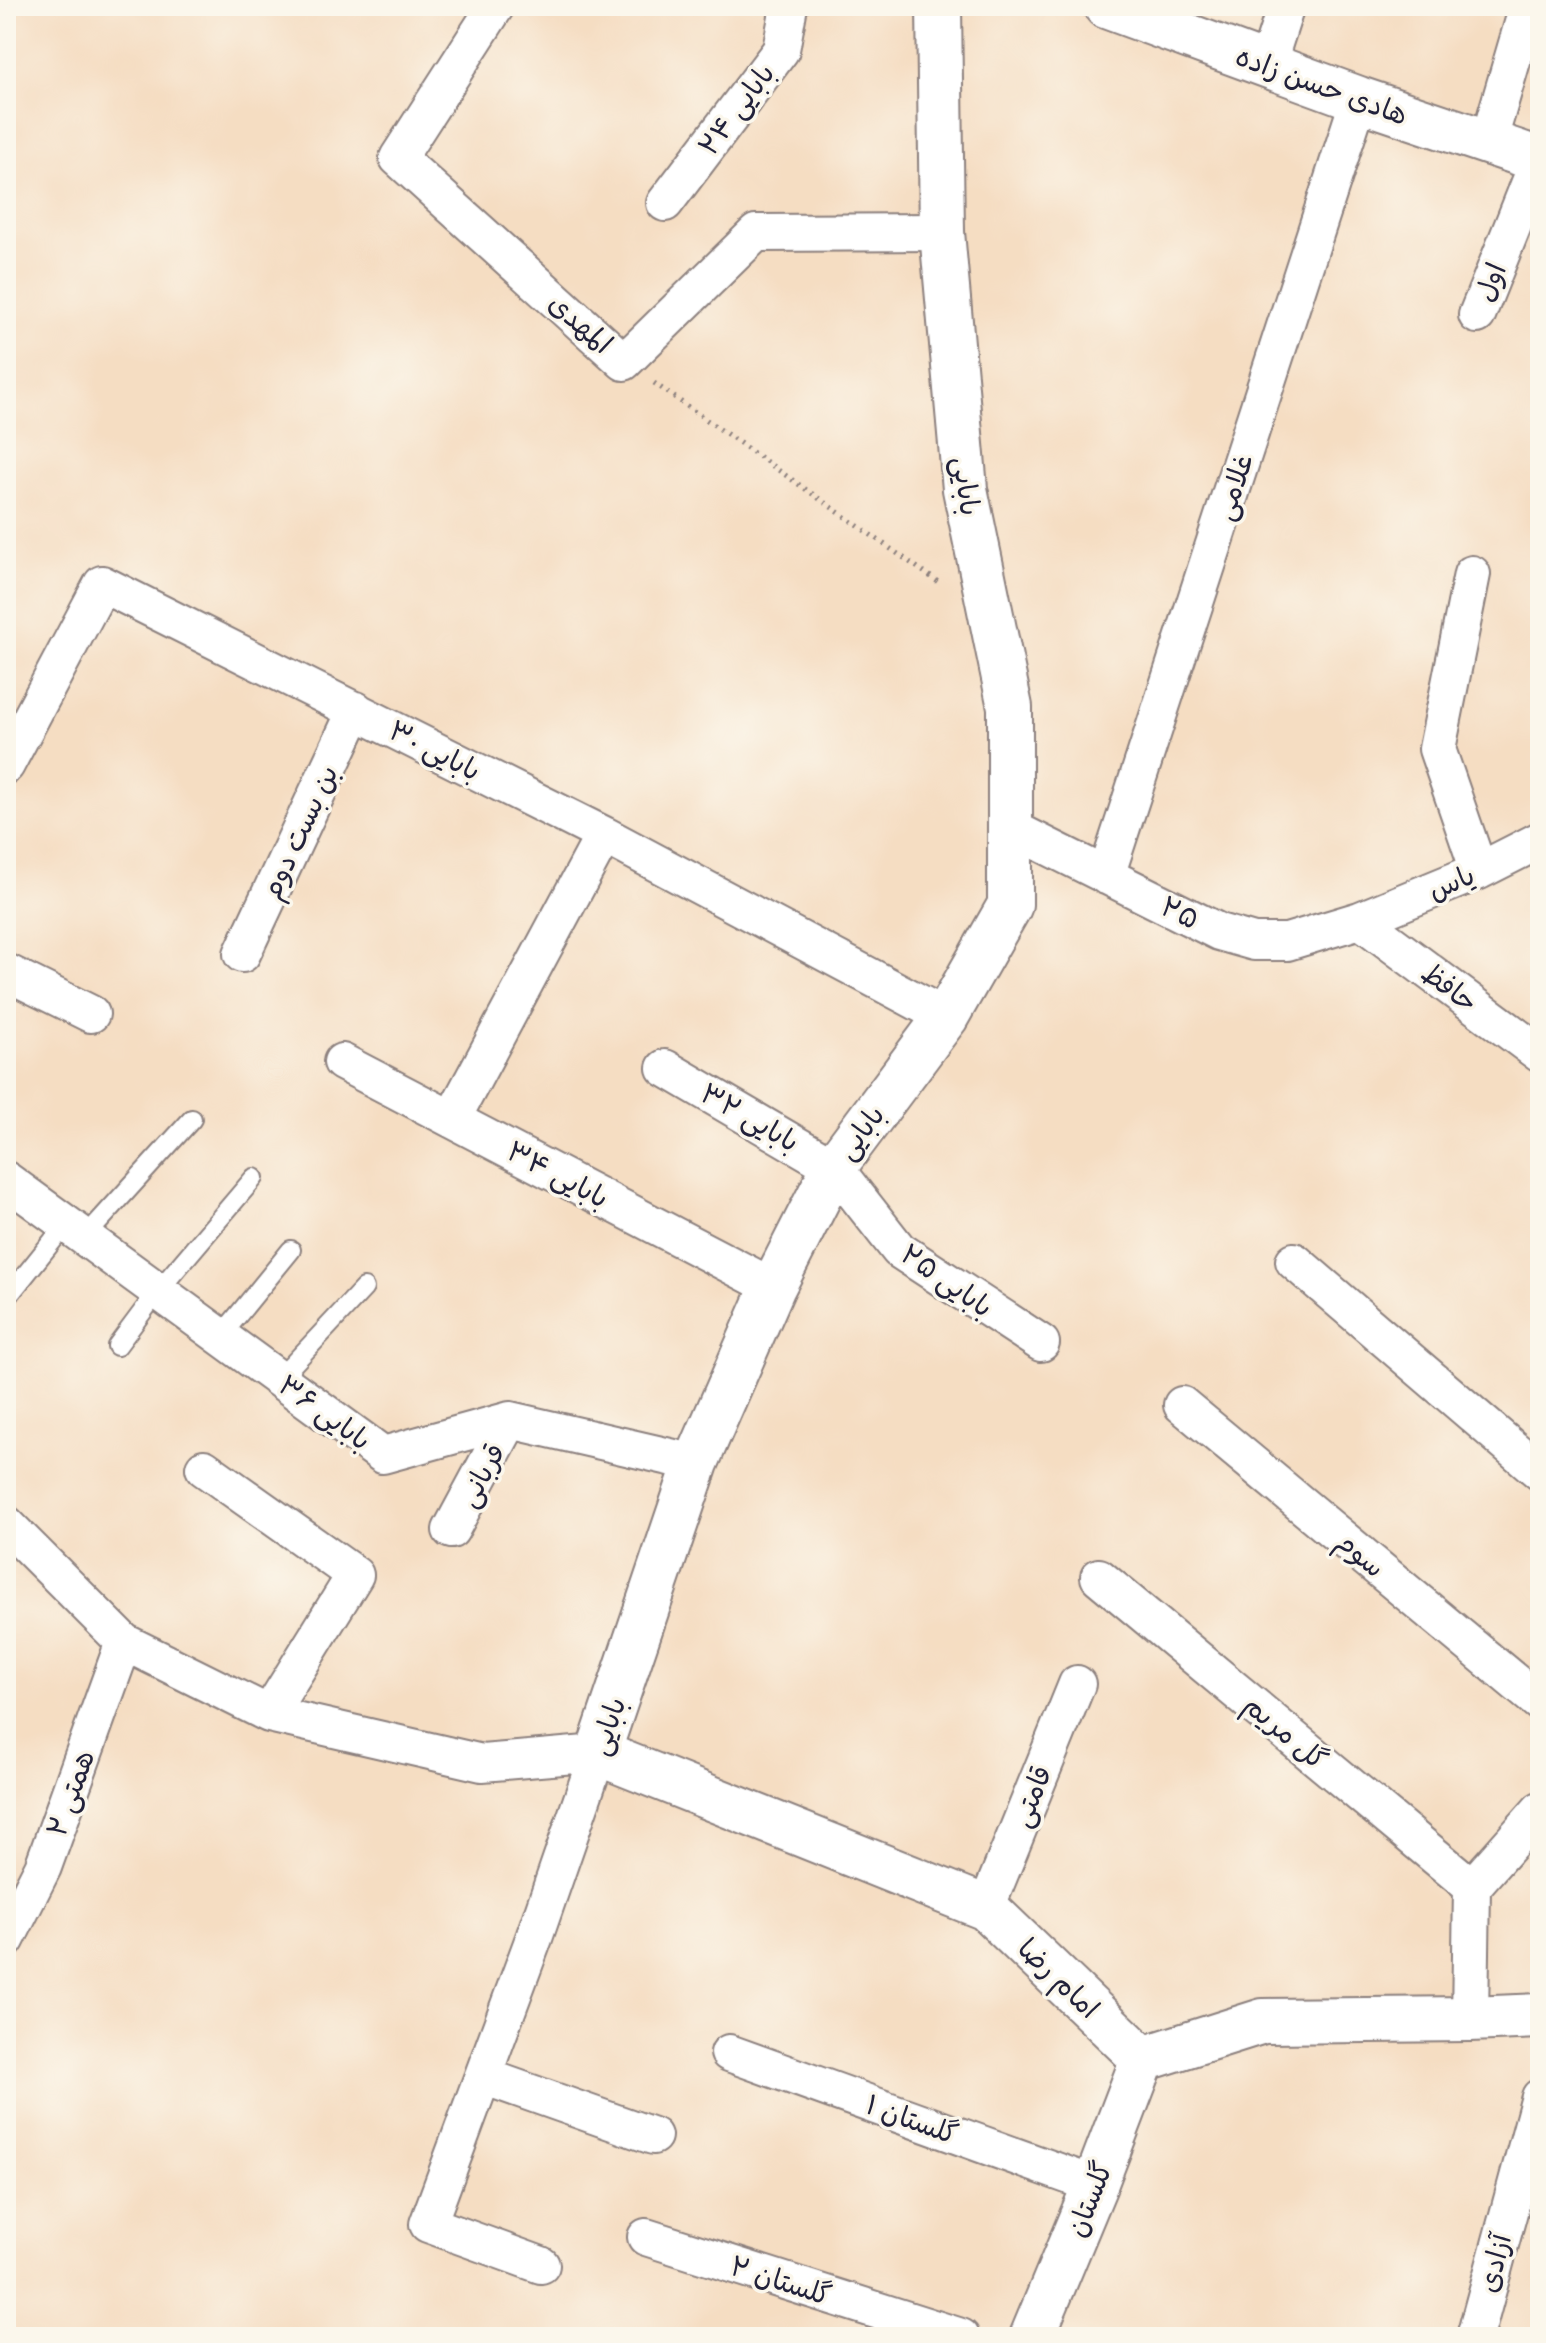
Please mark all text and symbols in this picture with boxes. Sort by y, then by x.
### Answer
street label: هادی حسن زاده [1229,38,1413,138]
street label: بابایی ۲۴ [690,56,787,166]
street label: اول [1467,258,1519,309]
street label: المهدی [537,286,620,366]
street label: غلامی [1206,449,1266,527]
street label: بابایی [939,454,988,519]
street label: بابایی ۳۰ [380,713,486,794]
street label: بن بست دوم [253,760,351,907]
street label: یاس [1423,857,1482,913]
street label: ۲۵ [1152,888,1205,942]
street label: حافظ [1411,955,1485,1025]
street label: بابایی ۳۲ [691,1075,805,1165]
street label: بابایی [829,1098,897,1170]
street label: بابایی ۳۴ [498,1133,615,1221]
street label: بابایی ۲۵ [890,1236,1000,1330]
street label: بابایی ۳۶ [268,1367,378,1463]
street label: قربانی [450,1437,518,1516]
street label: سوم [1325,1524,1392,1589]
street label: گل مریم [1233,1687,1335,1782]
street label: بابایی [581,1692,639,1762]
street label: همتی ۲ [39,1745,108,1843]
street label: قامتی [1003,1760,1065,1834]
street label: امام رضا [1006,1931,1107,2030]
street label: گلستان ۱ [859,2087,963,2158]
street label: گلستان [1059,2156,1126,2244]
street label: آزادی [1470,2229,1525,2298]
street label: گلستان ۲ [724,2248,836,2319]

